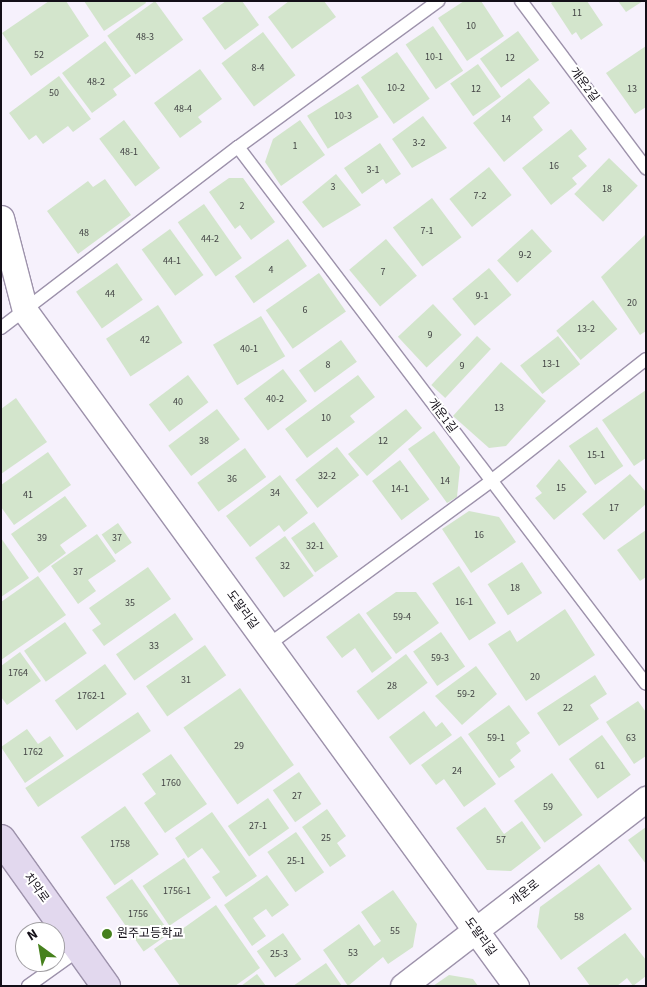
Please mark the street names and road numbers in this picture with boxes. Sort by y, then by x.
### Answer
street label: 개운2길 [566,65,602,105]
street label: 개운1길 [424,396,460,436]
street label: 도말리길 [223,588,261,632]
street label: 치악로 [20,870,52,906]
street label: 개운로 [508,877,542,909]
street label: 도말리길 [461,915,499,959]

